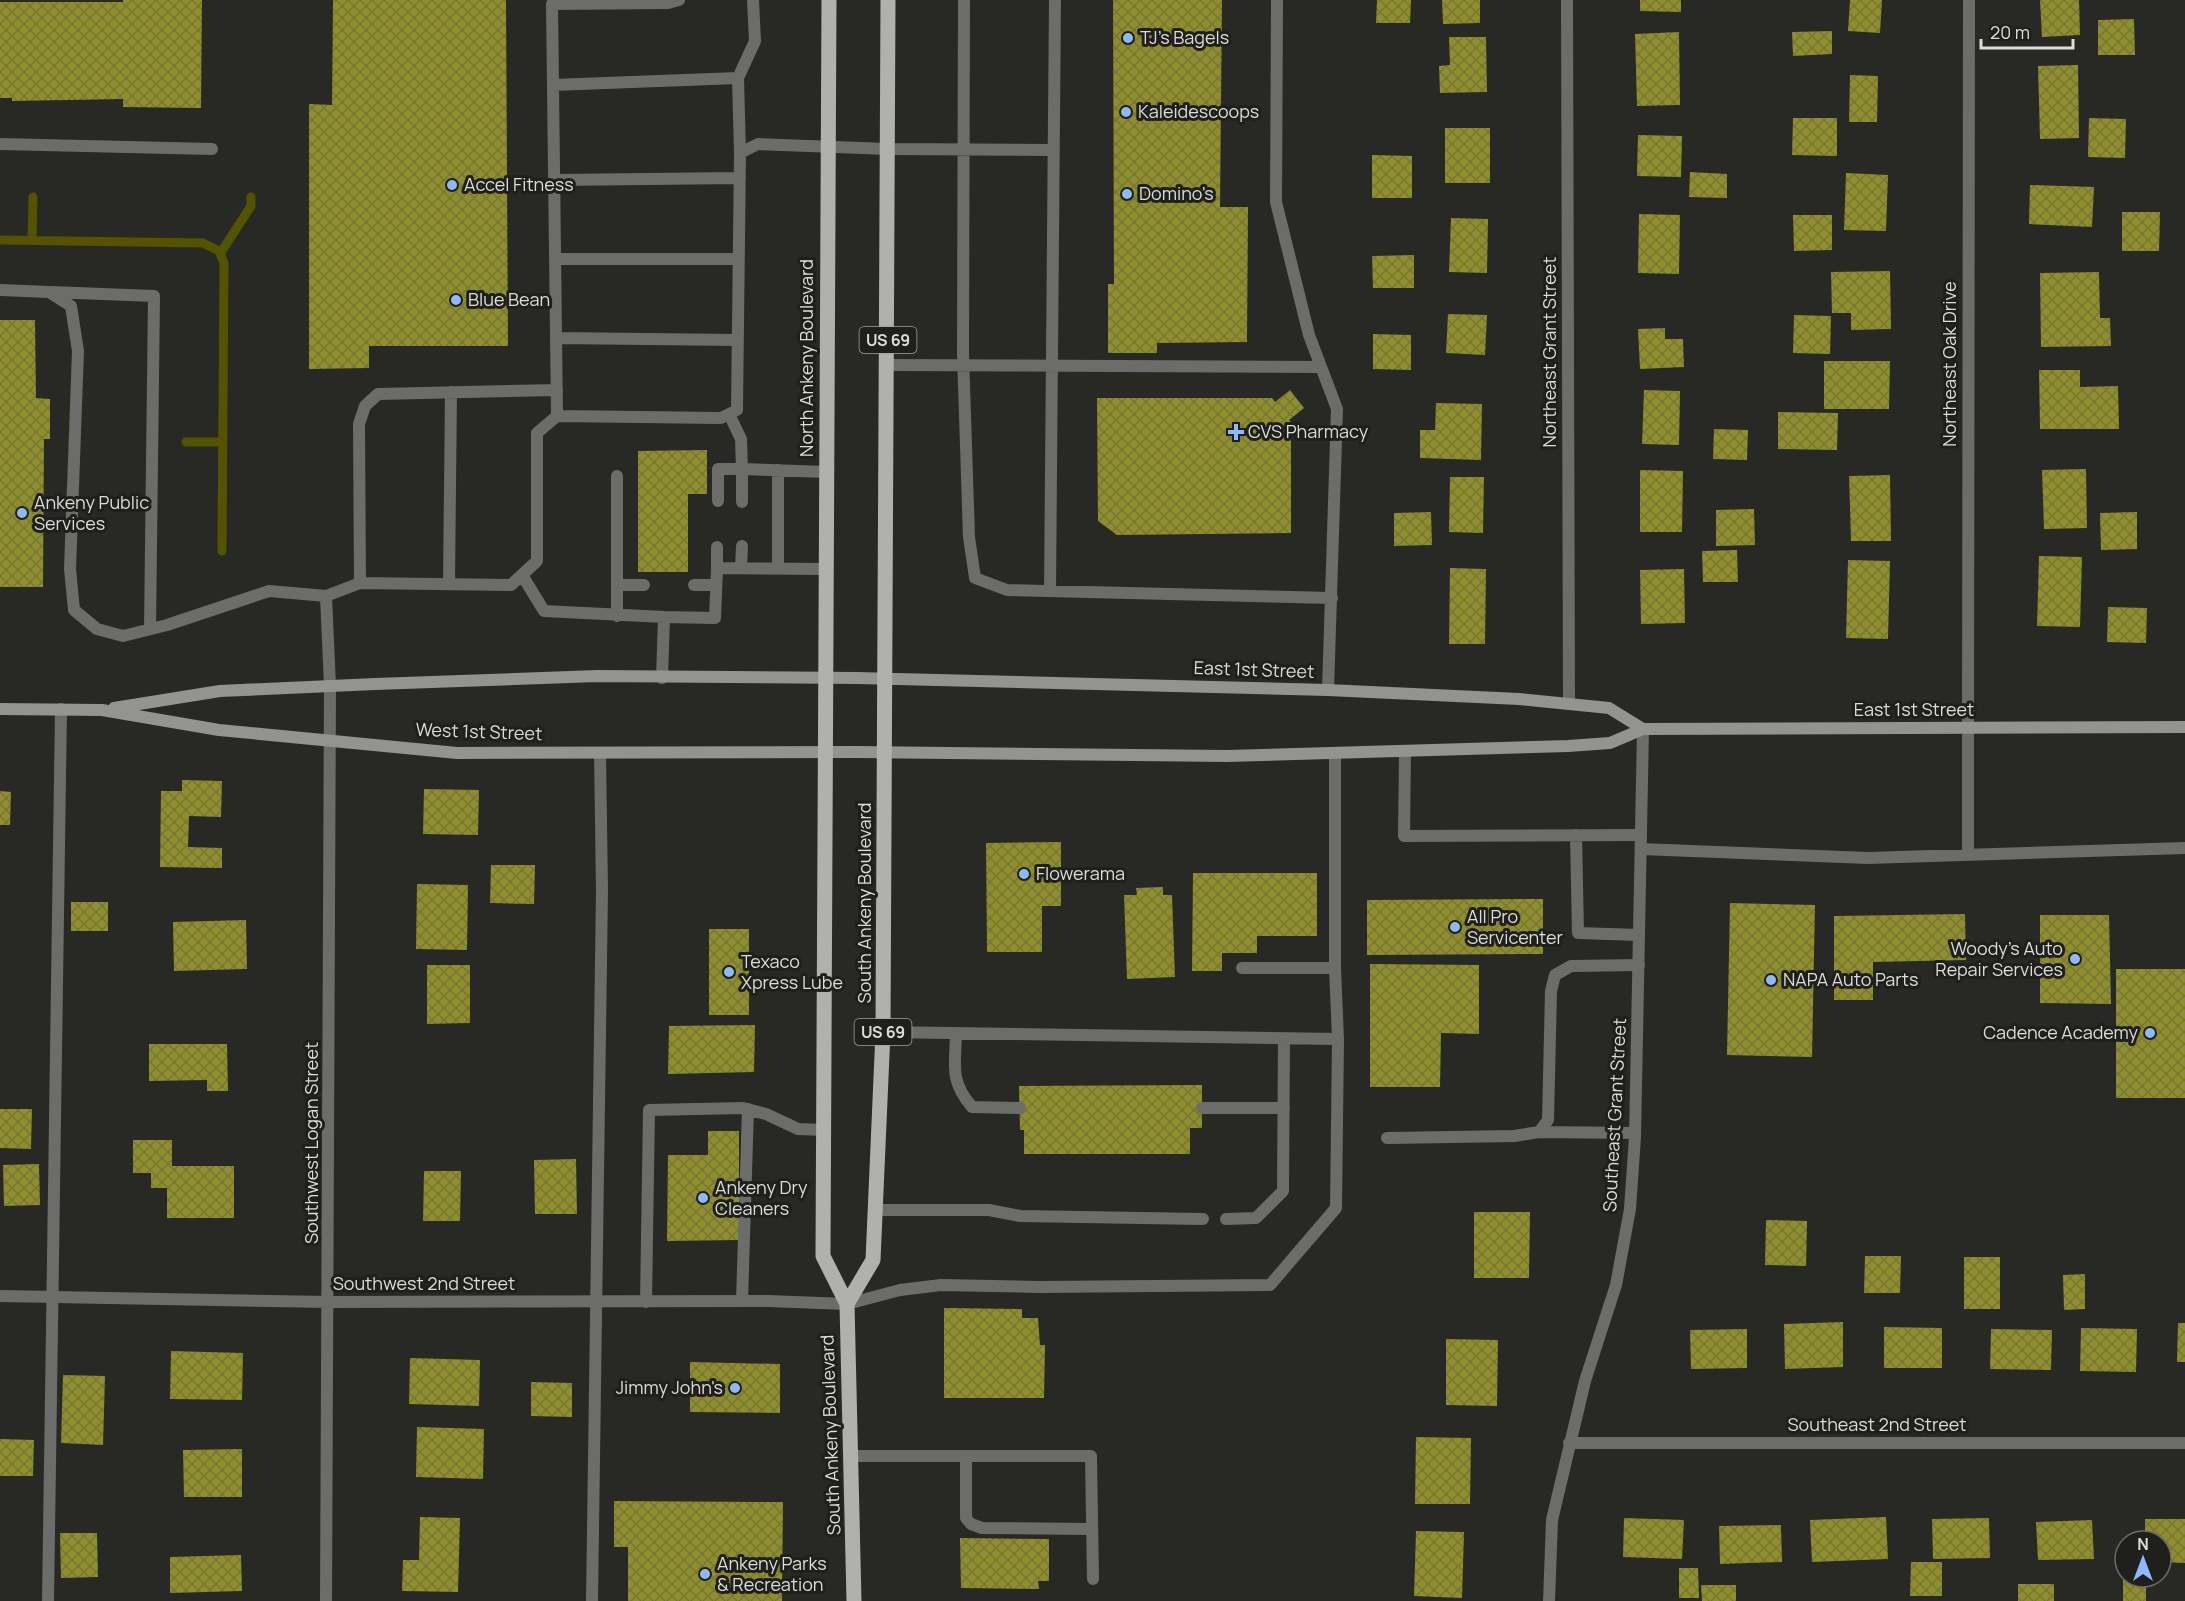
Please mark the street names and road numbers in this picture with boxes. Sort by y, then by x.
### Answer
street label: Northeast Grant Street [1537,256,1561,448]
street label: North Ankeny Boulevard [794,259,818,457]
street label: Northeast Oak Drive [1937,281,1961,447]
road number: US 69 [860,327,916,353]
street label: East 1st Street [1193,655,1315,683]
street label: East 1st Street [1854,697,1974,721]
street label: West 1st Street [415,717,543,745]
street label: South Ankeny Boulevard [852,803,876,1003]
street label: Southeast Grant Street [1597,1017,1631,1213]
road number: US 69 [854,1019,912,1045]
street label: Southwest Logan Street [299,1042,323,1244]
street label: Southwest 2nd Street [333,1271,515,1295]
street label: South Ankeny Boulevard [815,1334,845,1536]
street label: Southeast 2nd Street [1788,1412,1966,1436]

